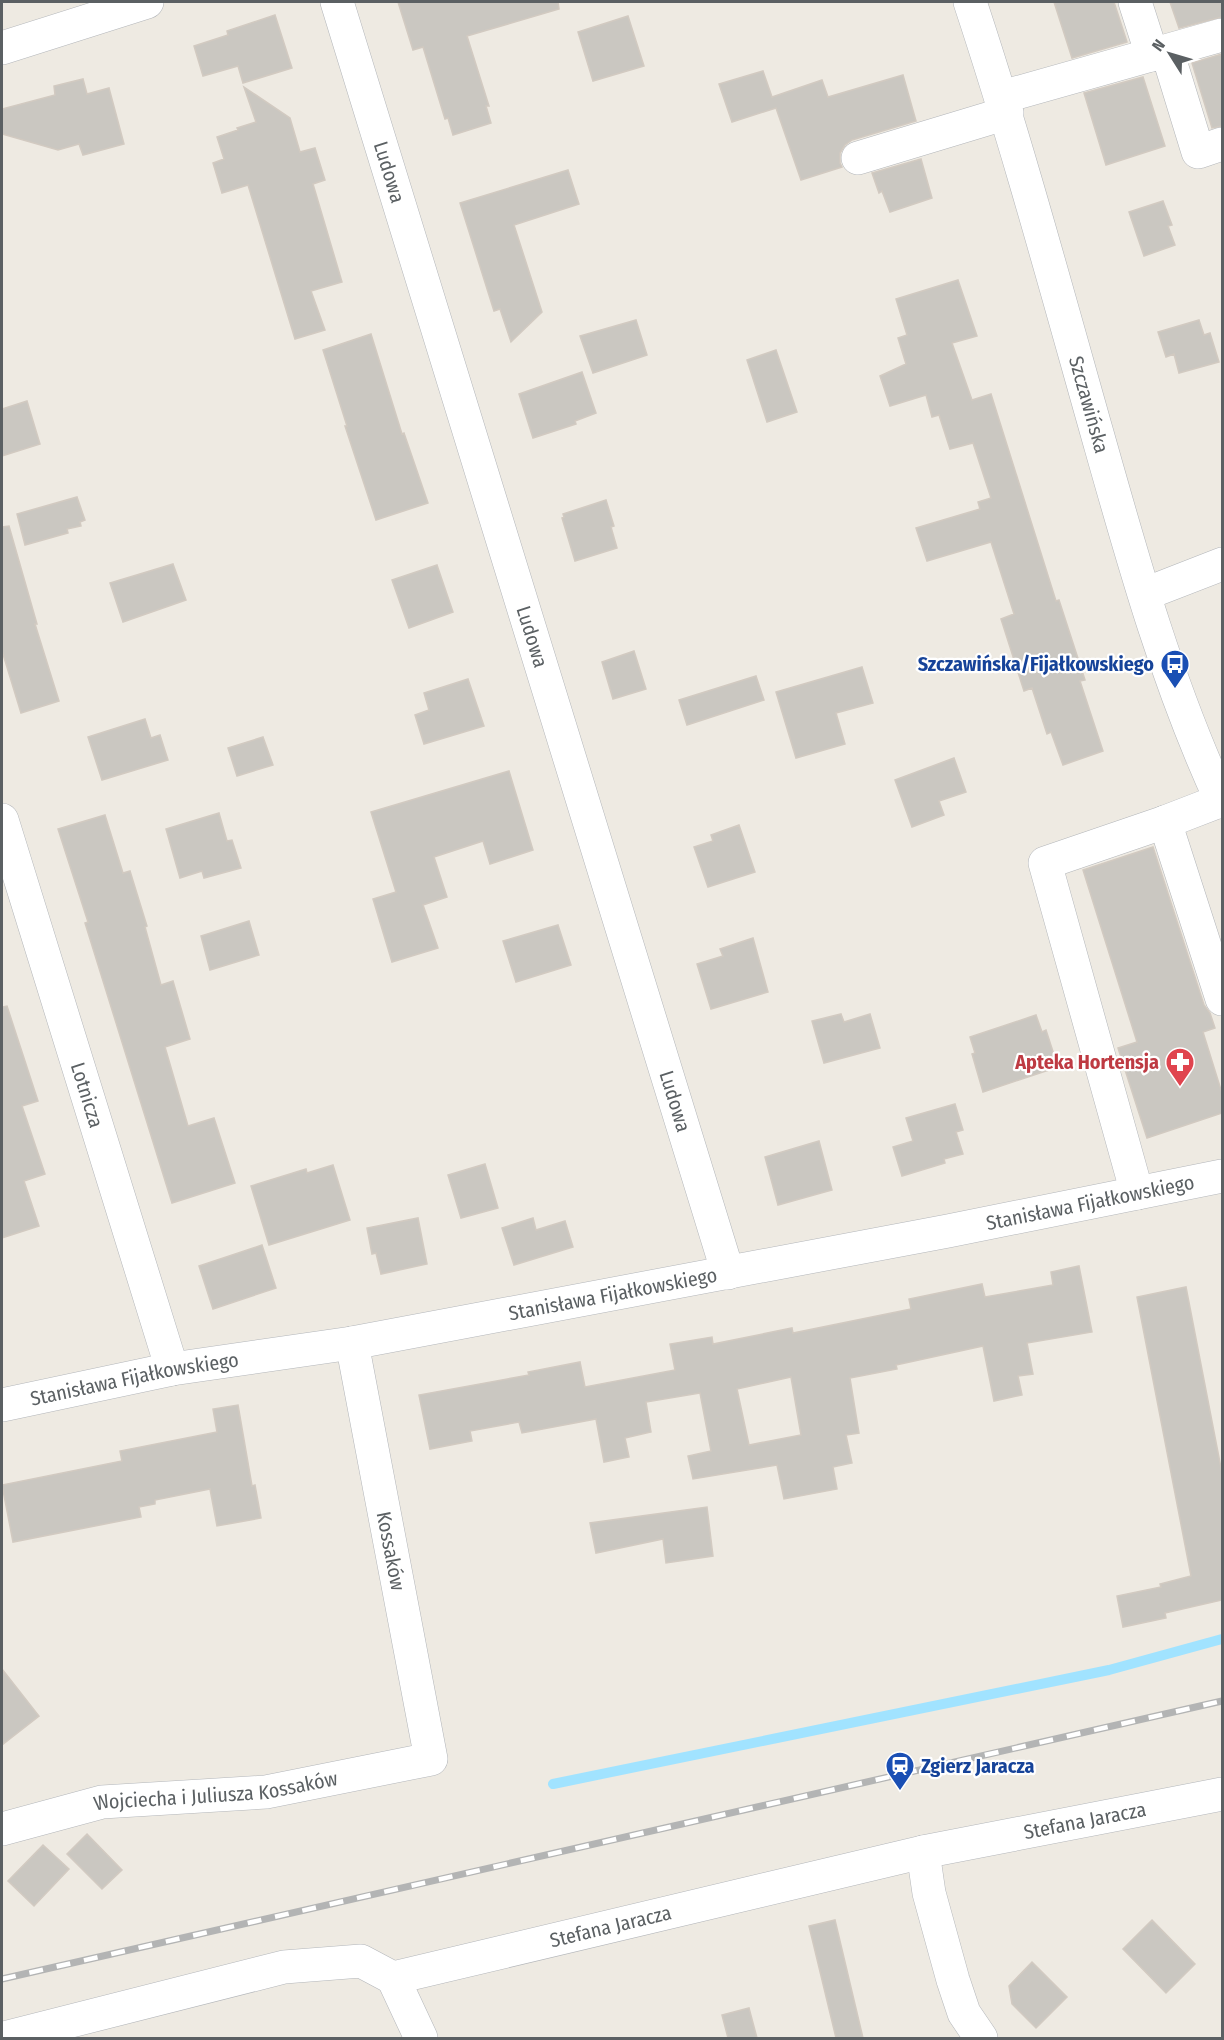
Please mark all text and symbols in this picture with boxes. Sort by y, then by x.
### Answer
north arrow [1140,24,1200,84]
text: N [1148,36,1169,55]
street label: Ludowa [369,139,410,206]
street label: Szczawińska [1064,353,1114,456]
street label: Ludowa [512,603,553,670]
bus stop icon: Szczawińska/Fijałkowskiego [1159,648,1191,690]
place label: Szczawińska/Fijałkowskiego [918,652,1154,676]
pharmacy icon: Apteka Hortensja [1164,1046,1196,1088]
place label: Apteka Hortensja [1014,1050,1159,1074]
street label: Lotnicza [66,1059,109,1131]
street label: Ludowa [654,1068,696,1135]
street label: Stanisława Fijałkowskiego [984,1170,1196,1235]
street label: Stanisława Fijałkowskiego [507,1263,719,1325]
street label: Stanisława Fijałkowskiego [28,1348,240,1411]
street label: Kossaków [372,1509,410,1593]
station icon: Zgierz Jaracza [884,1750,916,1792]
place label: Zgierz Jaracza [921,1754,1035,1778]
street label: Wojciecha i Juliusza Kossaków [91,1766,340,1816]
street label: Stefana Jaracza [1022,1797,1148,1844]
street label: Stefana Jaracza [547,1900,674,1952]

